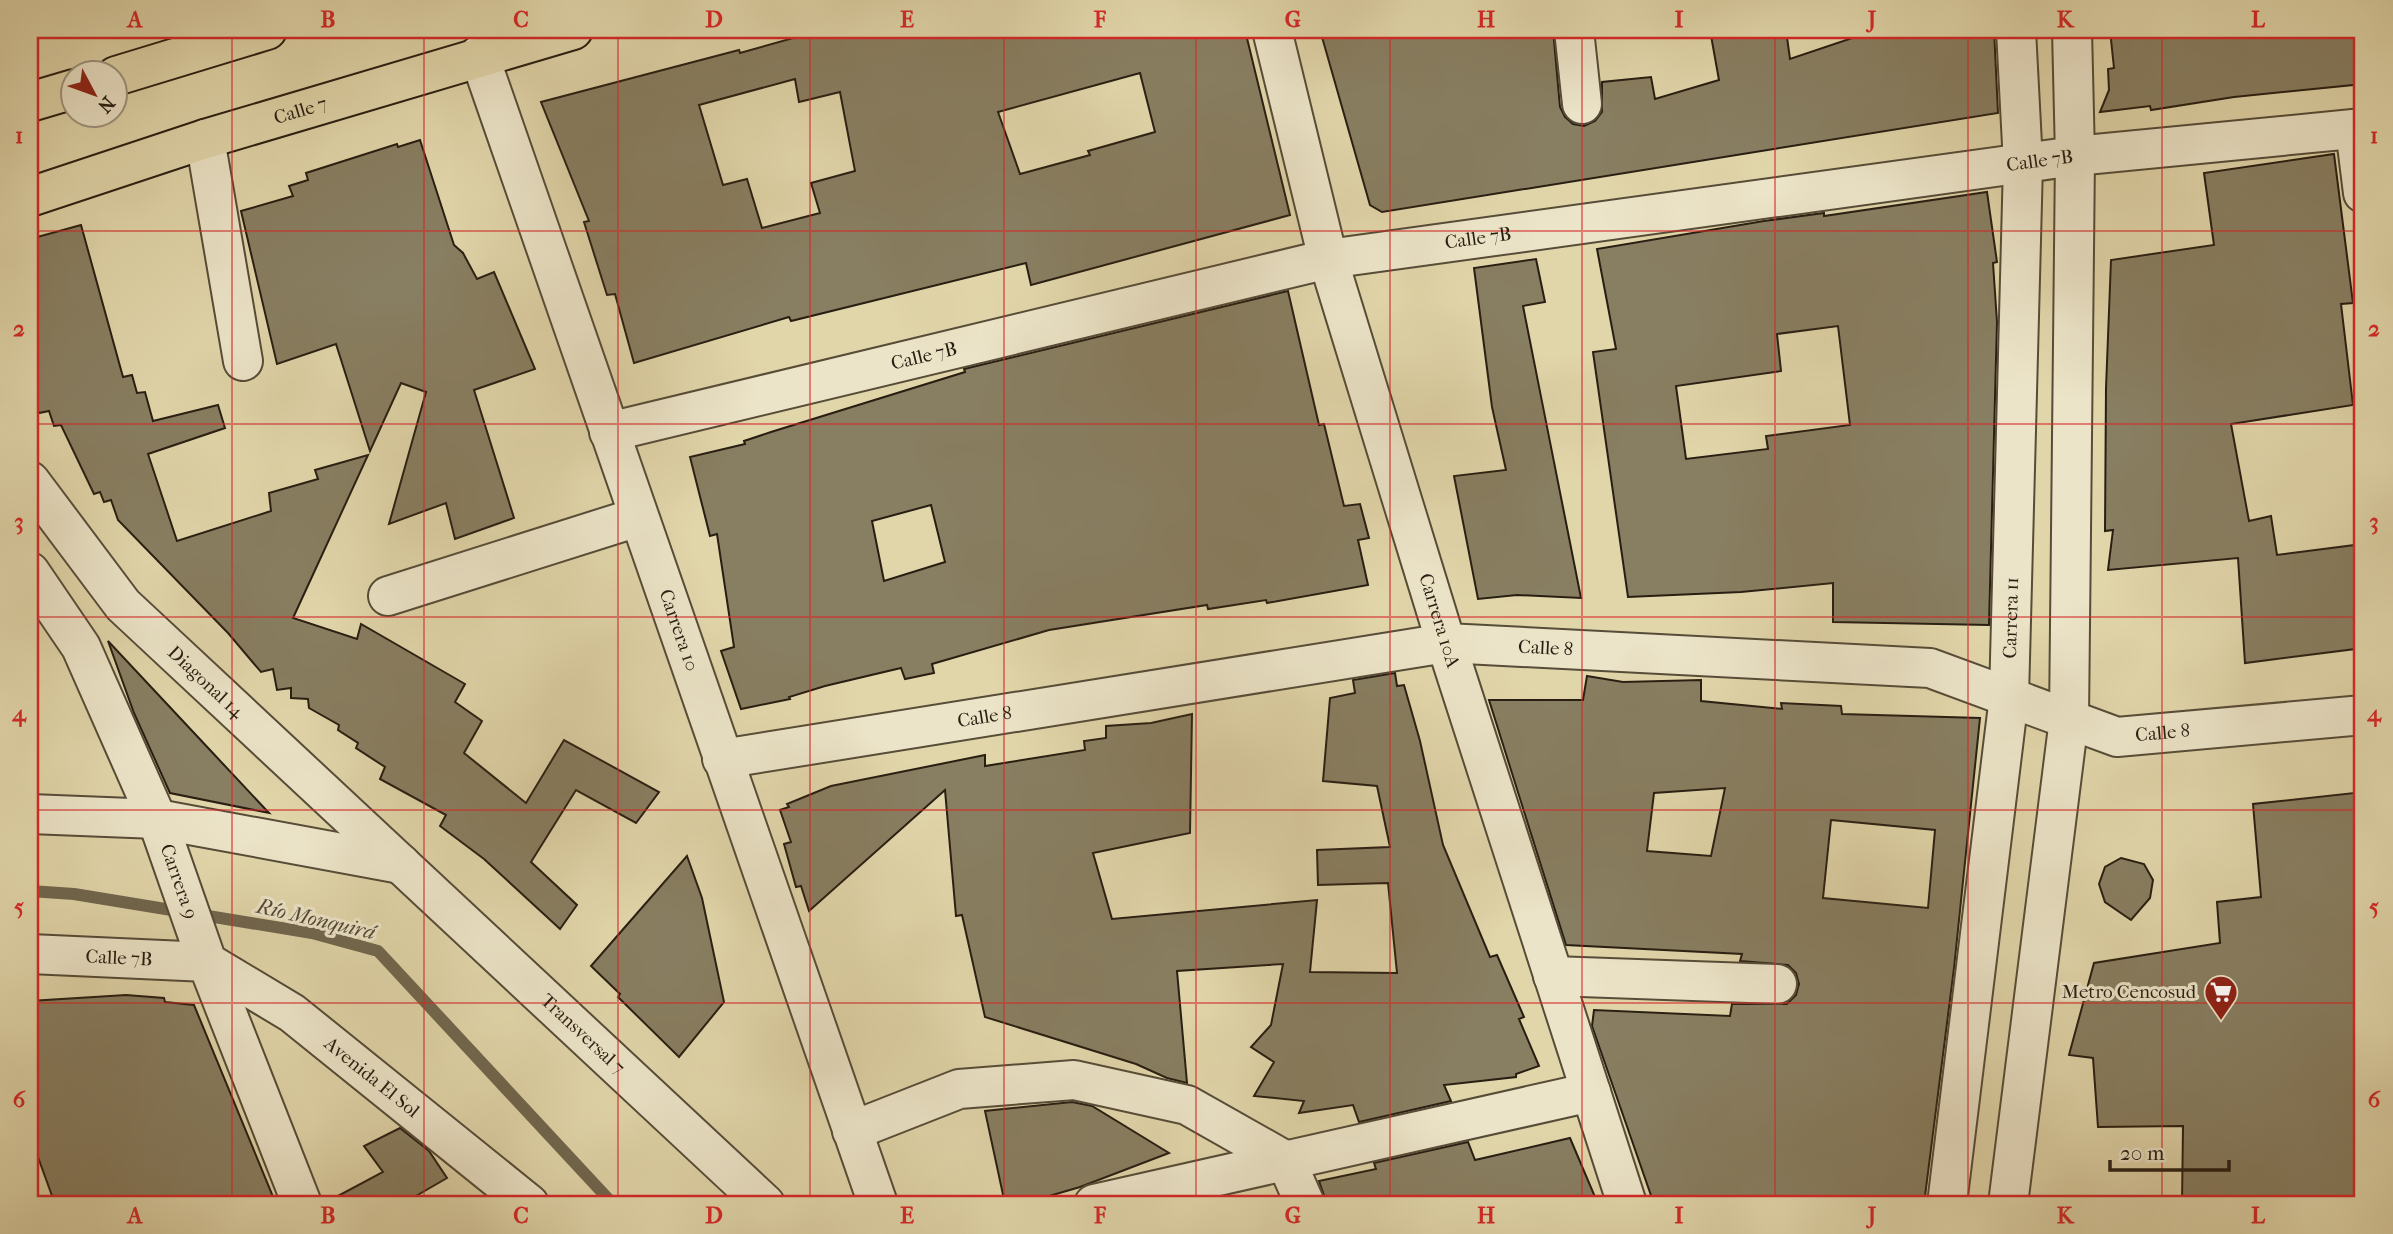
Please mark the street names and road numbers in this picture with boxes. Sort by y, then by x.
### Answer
street label: Calle 7 [271,92,330,129]
street label: Calle 7B [2005,145,2074,176]
street label: Calle 7B [1443,223,1513,254]
street label: Calle 7B [889,338,959,375]
street label: Carrera 10A [1414,571,1464,671]
street label: Carrera 11 [1999,577,2023,659]
street label: Carrera 10 [654,586,703,674]
street label: Calle 8 [1518,636,1574,661]
street label: Diagonal 14 [163,641,249,723]
street label: Calle 8 [956,702,1014,732]
street label: Calle 8 [2134,720,2191,746]
street label: Carrera 9 [156,841,202,922]
street label: Calle 7B [85,946,153,971]
street label: Transversal 7 [536,989,630,1079]
street label: Avenida El Sol [319,1032,424,1122]

